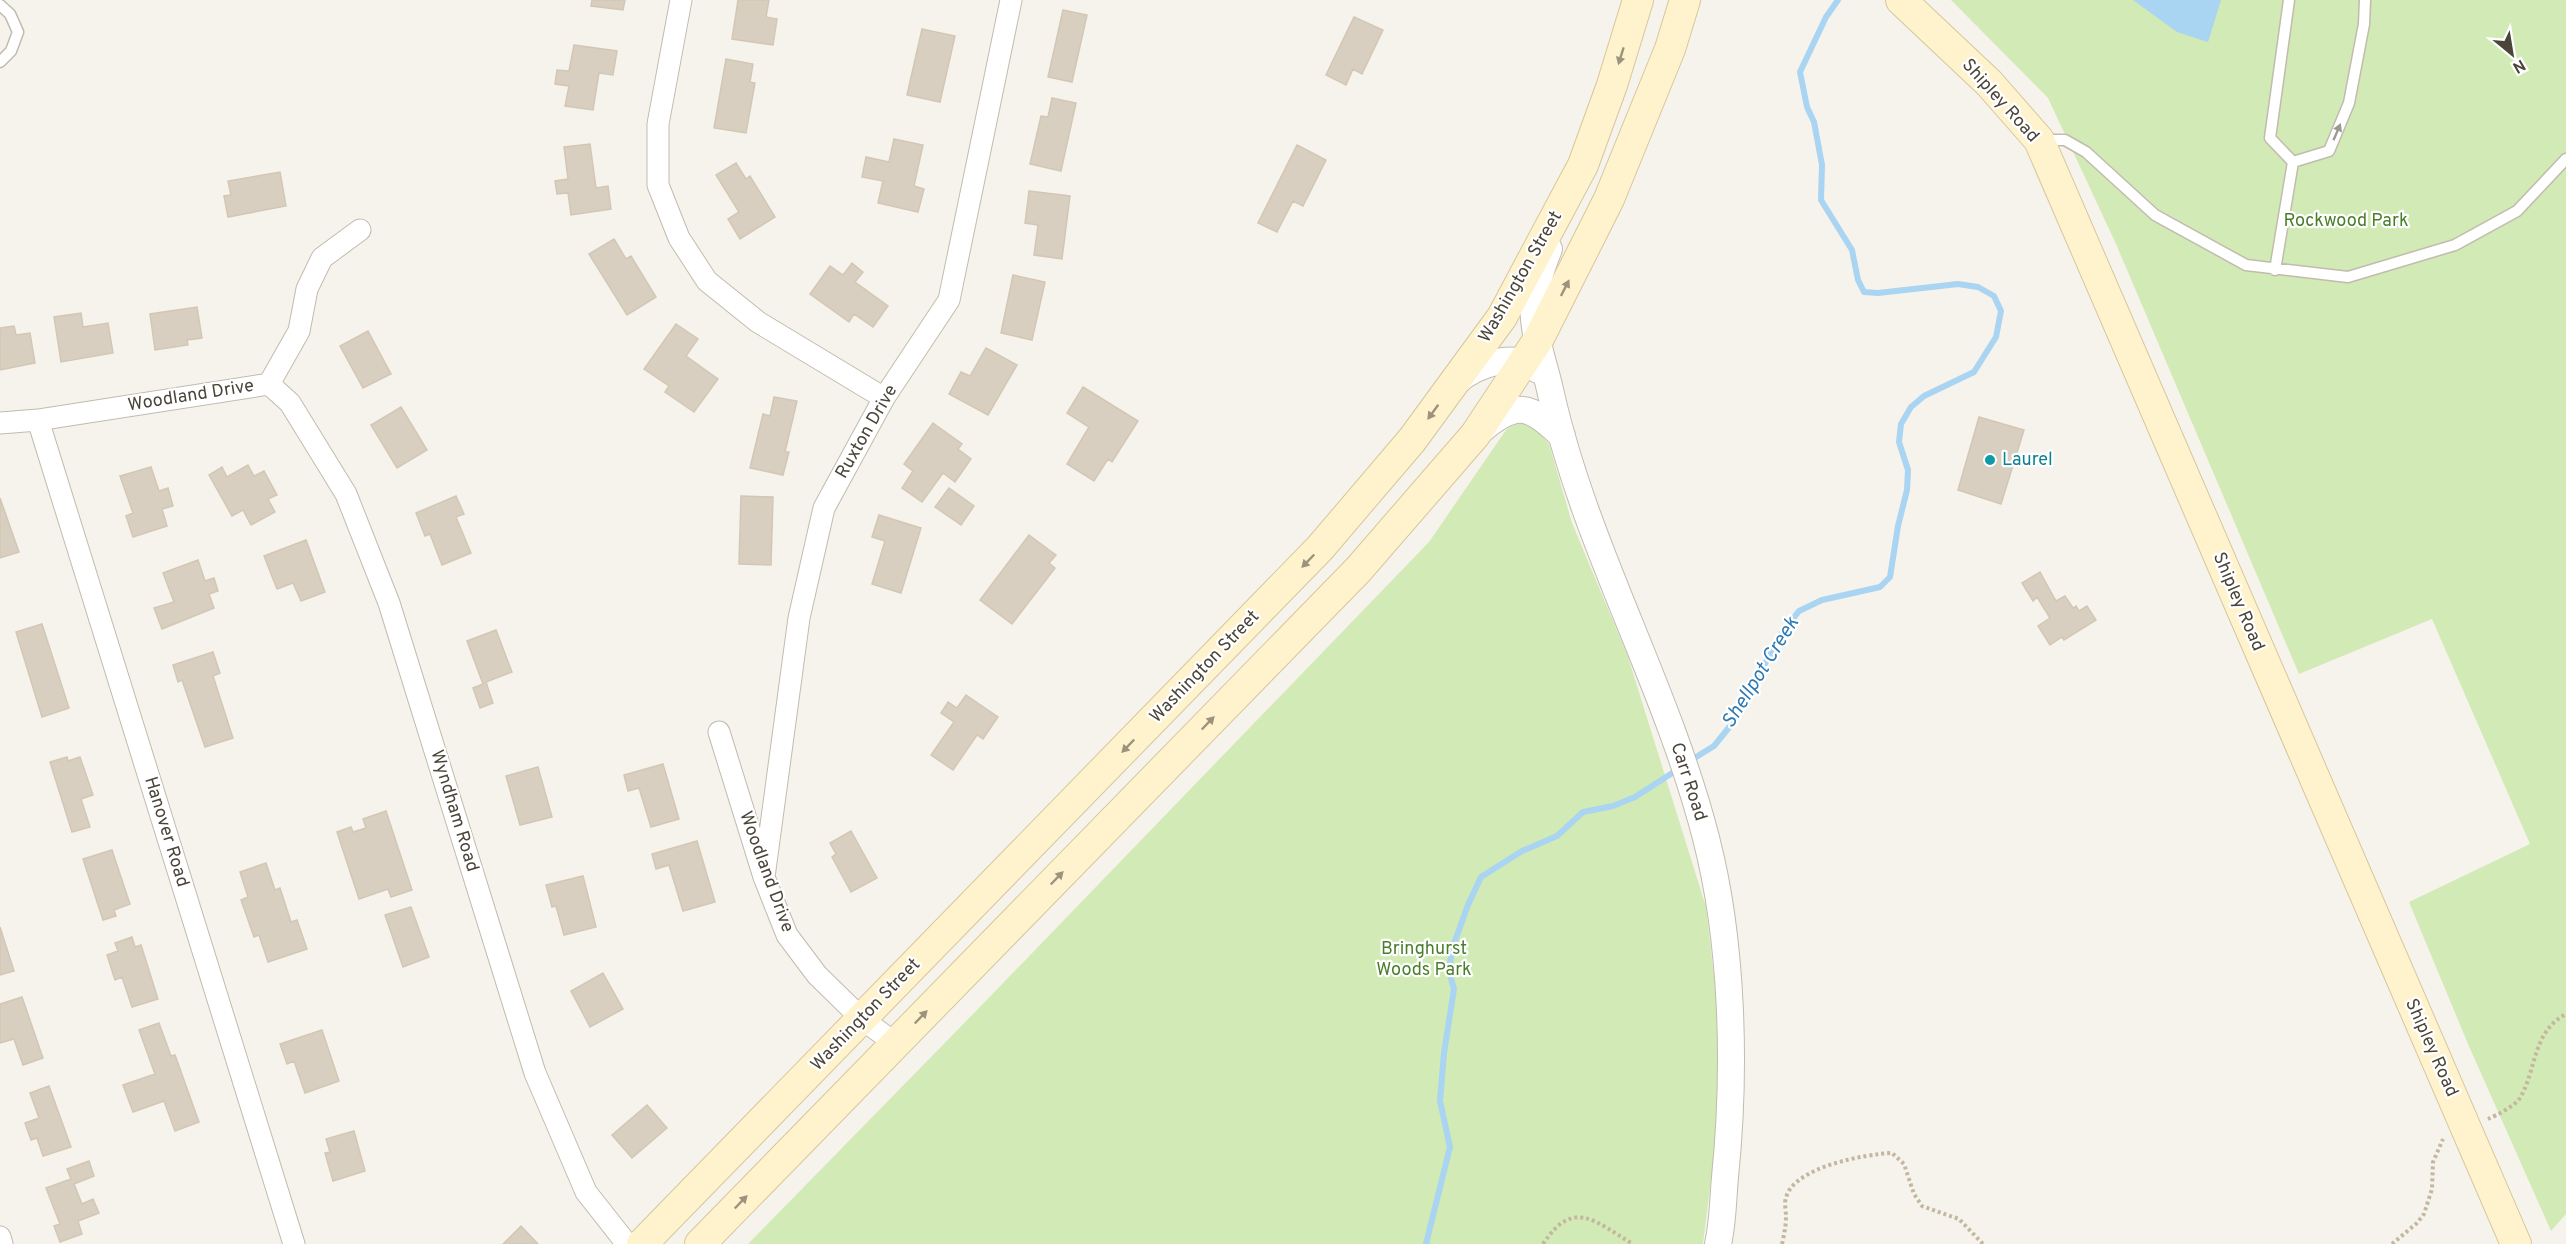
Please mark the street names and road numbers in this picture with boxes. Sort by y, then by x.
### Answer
street label: Shipley Road [1956,54,2044,148]
street label: Washington Street [1474,207,1568,347]
street label: Woodland Drive [126,375,256,417]
street label: Ruxton Drive [831,381,903,483]
street label: Shipley Road [2207,549,2269,655]
street label: Washington Street [1145,606,1265,728]
street label: Carr Road [1665,740,1711,824]
street label: Wyndham Road [425,747,483,875]
street label: Hanover Road [138,774,194,890]
street label: Woodland Drive [733,808,799,936]
street label: Washington Street [806,954,926,1076]
street label: Shipley Road [2399,995,2463,1101]

